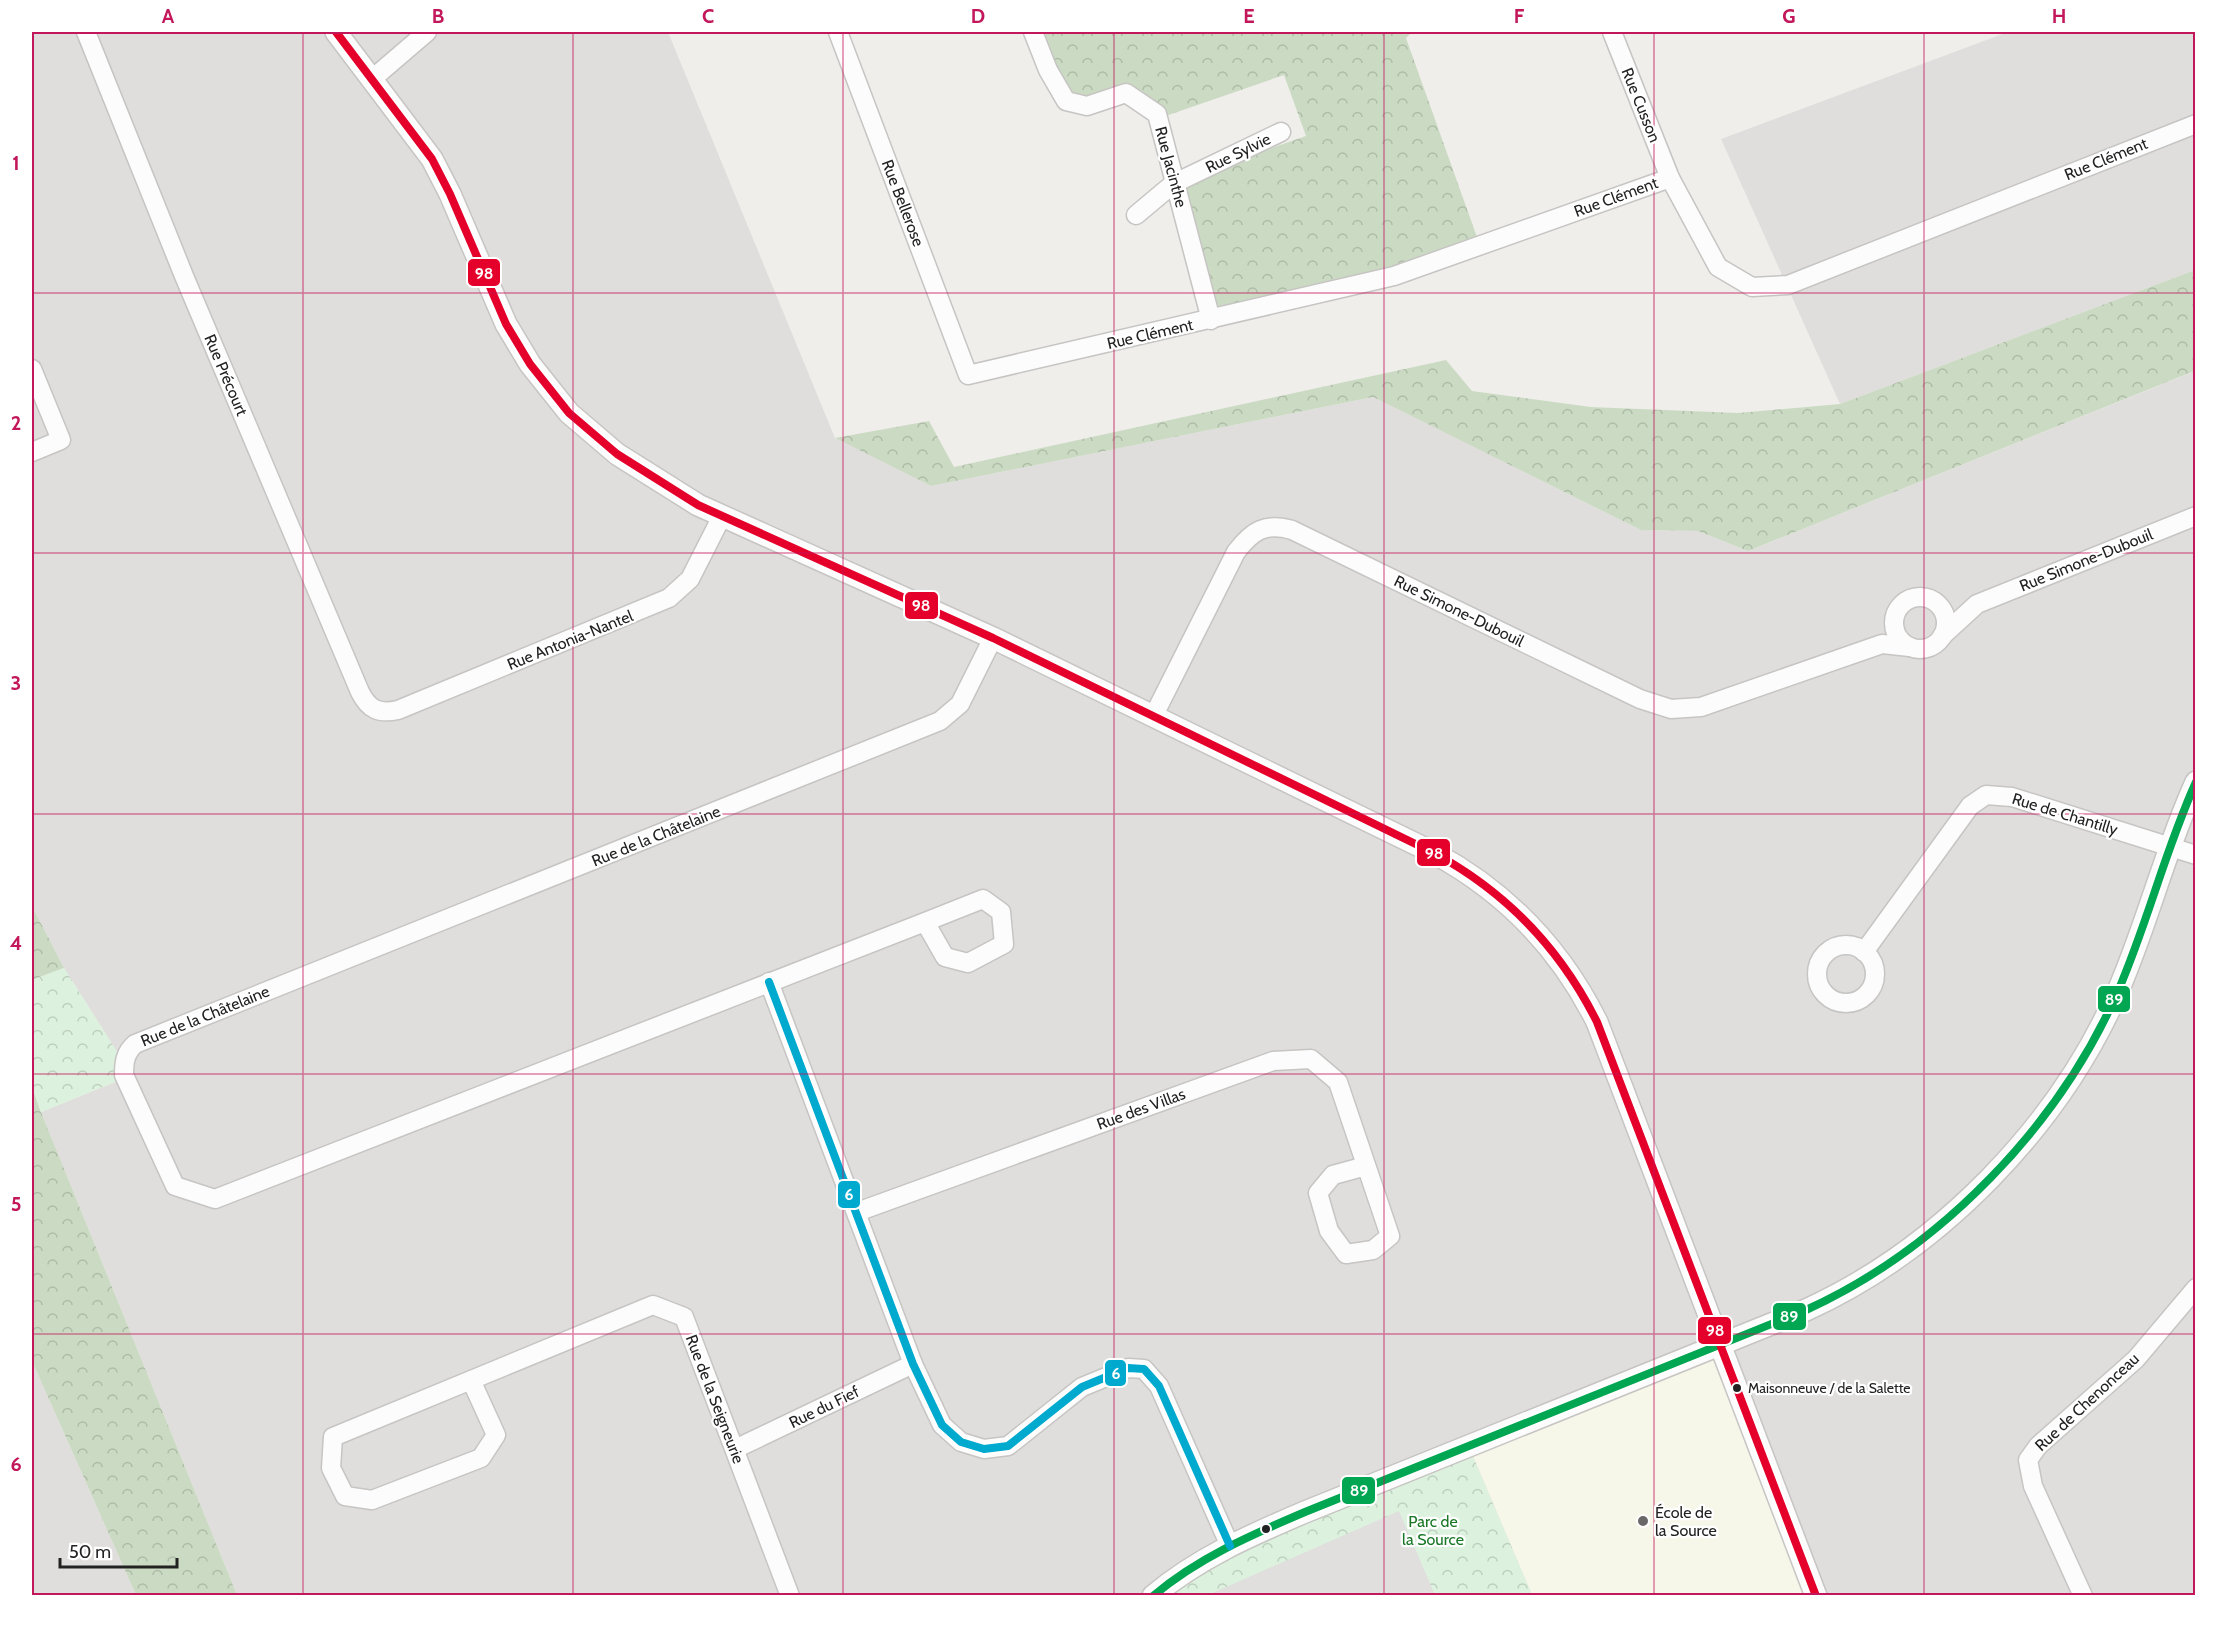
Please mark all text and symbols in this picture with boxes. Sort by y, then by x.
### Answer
text: A [162,4,175,28]
text: B [432,4,444,28]
text: C [702,4,714,28]
text: D [971,4,985,28]
text: E [1243,4,1255,28]
text: F [1514,4,1525,28]
text: G [1782,4,1796,28]
text: H [2052,4,2066,28]
street label: Rue Cusson [1617,65,1665,145]
street label: Rue Jacinthe [1151,124,1191,210]
street label: Rue Sylvie [1202,129,1274,177]
street label: Rue Clément [2062,134,2151,184]
text: 1 [12,151,20,175]
street label: Rue Bellerose [878,157,928,249]
street label: Rue Clément [1571,173,1661,221]
line badge: 98 [467,258,501,287]
text: 98 [475,264,493,283]
street label: Rue Clément [1105,315,1196,353]
street label: Rue Précourt [200,331,252,419]
text: 2 [11,411,21,435]
street label: Rue Simone-Dubouil [2017,524,2156,595]
street label: Rue Simone-Dubouil [1391,571,1527,651]
line badge: 98 [904,591,939,620]
text: 98 [912,596,930,615]
street label: Rue Antonia-Nantel [504,606,636,674]
text: 3 [11,671,21,695]
street label: Rue de Chantilly [2010,789,2120,839]
street label: Rue de la Châtelaine [589,802,723,870]
line badge: 98 [1416,838,1451,867]
text: 98 [1425,844,1443,863]
text: 4 [10,931,22,955]
street label: Rue de la Châtelaine [138,982,272,1050]
line badge: 89 [2097,985,2131,1013]
text: 89 [2105,990,2123,1009]
street label: Rue des Villas [1094,1084,1188,1134]
line badge: 6 [837,1180,861,1209]
text: 6 [845,1185,854,1204]
text: 5 [11,1192,21,1216]
line badge: 89 [1772,1302,1807,1331]
text: 89 [1780,1307,1798,1326]
line badge: 98 [1697,1316,1732,1345]
text: 98 [1706,1321,1724,1340]
street label: Rue de la Seigneurie [682,1332,748,1466]
street label: Rue de Chenonceau [2031,1349,2143,1455]
line badge: 6 [1104,1359,1127,1387]
text: 6 [1112,1364,1121,1383]
place label: Maisonneuve / de la Salette [1748,1379,1910,1397]
street label: Rue du Fief [786,1382,863,1432]
marker: Maisonneuve / de la Salette [1731,1382,1743,1394]
text: 6 [10,1452,22,1476]
line badge: 89 [1341,1476,1376,1505]
text: 89 [1350,1481,1368,1500]
place label: École de la Source [1655,1503,1717,1540]
park label: Parc de la Source [1402,1512,1464,1549]
marker: École de la Source [1636,1514,1650,1528]
unlabelled marker [1260,1523,1272,1535]
scale bar [60,1531,177,1569]
text: 50 m [69,1541,111,1563]

